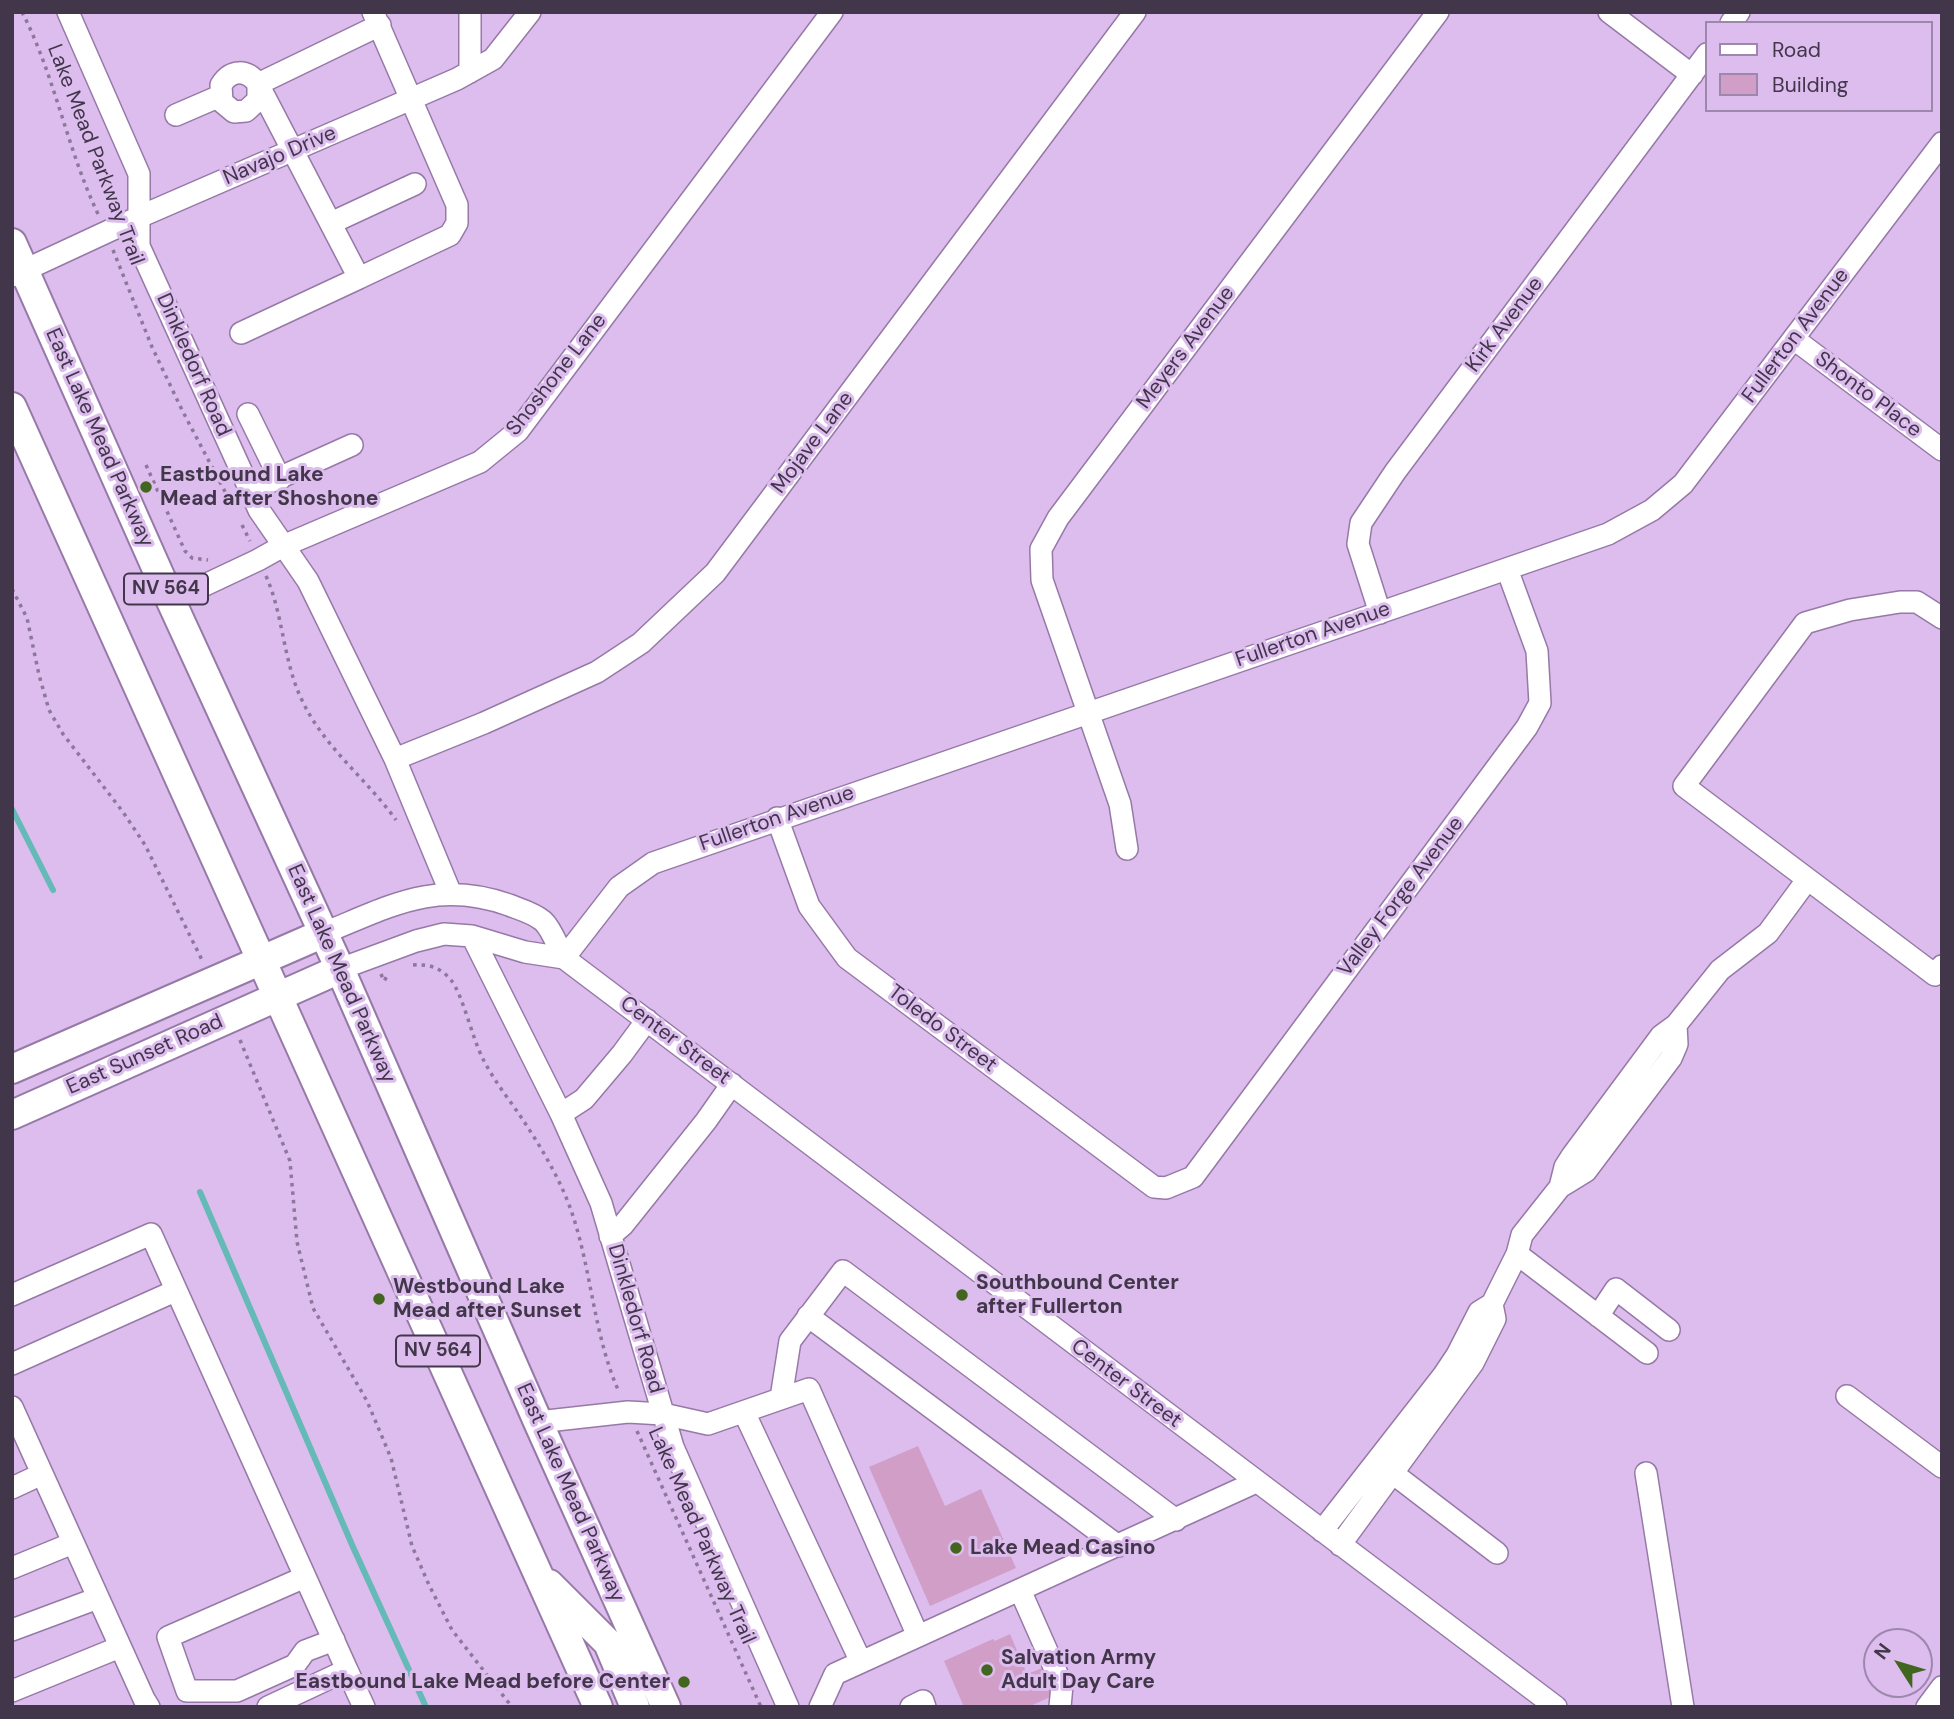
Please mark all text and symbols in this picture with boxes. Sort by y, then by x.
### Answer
legend [1706,21,1933,112]
text: Road [1772,36,1821,64]
street label: Lake Mead Parkway Trail [41,41,149,269]
text: Building [1772,71,1848,99]
street label: Navajo Drive [220,121,340,191]
street label: Fullerton Avenue [1737,264,1855,408]
street label: Kirk Avenue [1461,272,1549,378]
street label: Meyers Avenue [1132,282,1240,414]
street label: Dinkledorf Road [150,290,236,440]
street label: Shoshone Lane [502,309,612,441]
street label: East Lake Mead Parkway [39,325,159,551]
street label: Shonto Place [1810,347,1926,443]
street label: Mojave Lane [767,387,859,499]
place label: Eastbound Lake Mead after Shoshone [160,462,378,512]
marker: Eastbound Lake Mead after Shoshone [138,479,154,495]
road number: NV 564 [124,574,208,604]
street label: Fullerton Avenue [1232,597,1394,673]
street label: Fullerton Avenue [696,781,858,857]
street label: Valley Forge Avenue [1333,812,1469,982]
street label: East Lake Mead Parkway [281,861,401,1087]
street label: Toledo Street [883,980,1001,1078]
street label: Center Street [615,991,735,1091]
street label: East Sunset Road [63,1009,227,1101]
street label: Dinkledorf Road [602,1242,668,1396]
place label: Southbound Center after Fullerton [976,1270,1179,1320]
place label: Westbound Lake Mead after Sunset [393,1274,582,1324]
marker: Southbound Center after Fullerton [954,1287,970,1303]
marker: Westbound Lake Mead after Sunset [371,1291,387,1307]
street label: Center Street [1066,1334,1186,1434]
road number: NV 564 [396,1336,480,1366]
street label: East Lake Mead Parkway [510,1380,630,1606]
street label: Lake Mead Parkway Trail [642,1424,760,1648]
place label: Lake Mead Casino [970,1535,1156,1561]
marker: Lake Mead Casino [948,1540,964,1556]
north arrow [1863,1628,1933,1698]
text: N [1868,1638,1897,1664]
place label: Salvation Army Adult Day Care [1001,1645,1156,1695]
marker: Salvation Army Adult Day Care [979,1662,995,1678]
place label: Eastbound Lake Mead before Center [296,1669,670,1695]
marker: Eastbound Lake Mead before Center [676,1674,692,1690]

